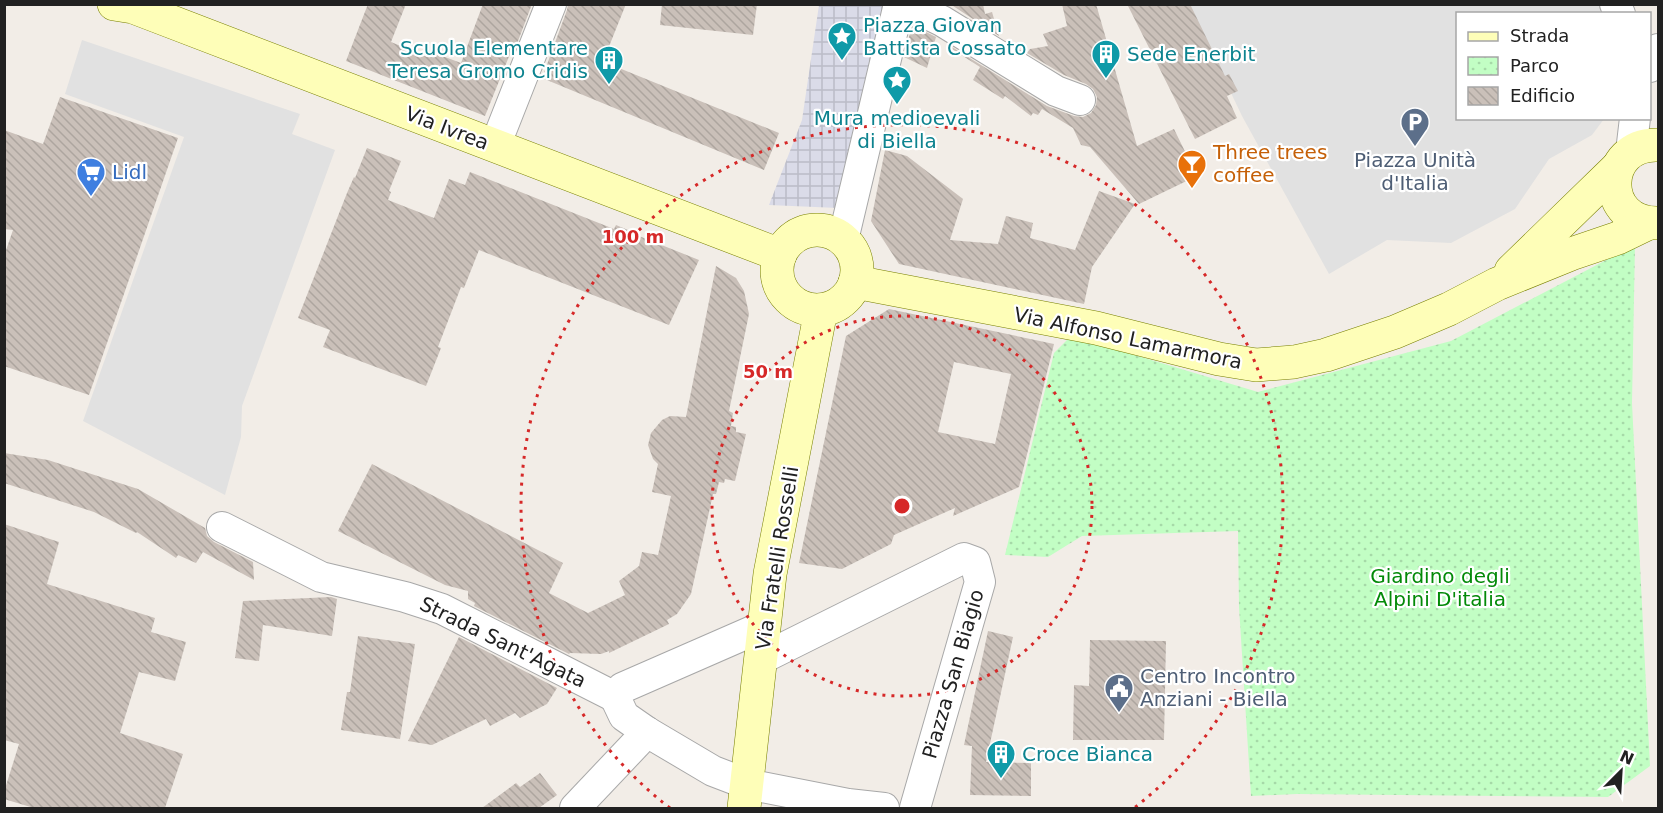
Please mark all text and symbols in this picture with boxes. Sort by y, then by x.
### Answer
legend [1456,12,1651,120]
place label: Piazza Giovan Battista Cossato [863,13,1026,60]
place icon: Piazza Giovan Battista Cossato [826,20,858,62]
text: Strada [1510,25,1569,46]
place label: Scuola Elementare Teresa Gromo Cridis [387,36,588,83]
building icon: Sede Enerbit [1090,38,1122,80]
place label: Sede Enerbit [1127,42,1255,66]
building icon: Scuola Elementare Teresa Gromo Cridis [593,44,625,86]
text: Parco [1510,55,1559,76]
place icon: Mura medioevali di Biella [881,64,913,106]
text: Edificio [1510,85,1575,106]
street label: Via Ivrea [402,101,492,155]
place label: Mura medioevali di Biella [814,106,980,153]
parking icon: Piazza Unità d'Italia [1399,106,1431,148]
place label: Three trees coffee [1212,140,1327,187]
bar icon: Three trees coffee [1176,148,1208,190]
place label: Piazza Unità d'Italia [1354,148,1476,195]
supermarket icon: Lidl [75,156,107,198]
place label: Lidl [112,160,147,184]
text: 100 m [602,226,664,247]
street label: Via Alfonso Lamarmora [1012,302,1244,374]
text: 50 m [743,361,793,382]
street label: Via Fratelli Rosselli [751,464,803,652]
centre of rings [892,496,912,516]
park label: Giardino degli Alpini D'italia [1370,564,1510,611]
street label: Piazza San Biagio [917,587,989,761]
street label: Strada Sant'Agata [416,591,590,693]
place label: Centro Incontro Anziani - Biella [1140,664,1296,711]
public building icon: Centro Incontro Anziani - Biella [1103,672,1135,714]
building icon: Croce Bianca [985,738,1017,780]
north arrow [1591,741,1651,801]
place label: Croce Bianca [1022,742,1153,766]
text: N [1617,746,1637,769]

